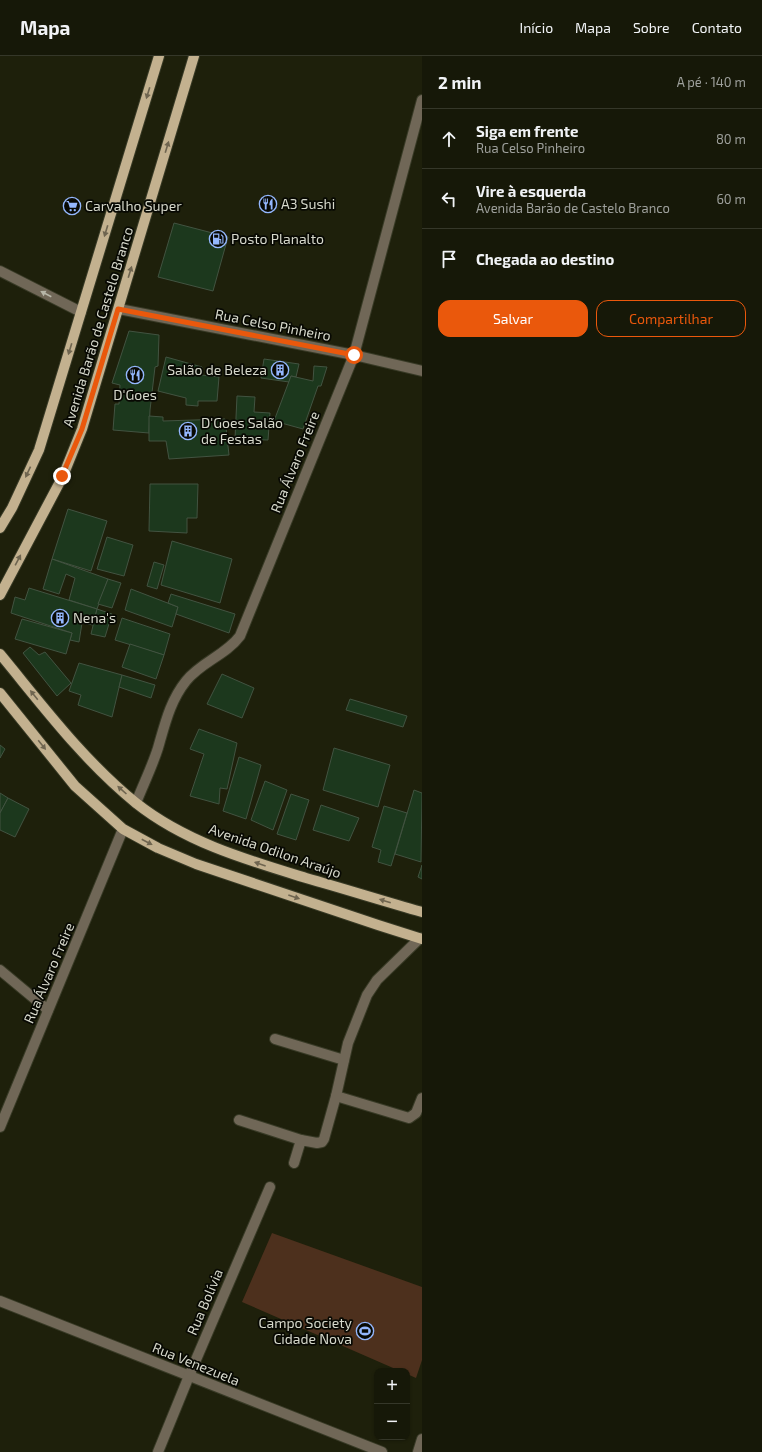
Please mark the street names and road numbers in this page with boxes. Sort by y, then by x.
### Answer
street label: Avenida Barão de Castelo Branco [59,224,136,429]
street label: Rua Celso Pinheiro [214,305,333,344]
street label: Rua Álvaro Freire [266,409,323,515]
street label: Avenida Odilon Araújo [207,820,344,881]
street label: Rua Álvaro Freire [20,920,77,1026]
street label: Rua Bolívia [183,1266,226,1337]
street label: Rua Venezuela [150,1338,242,1389]

